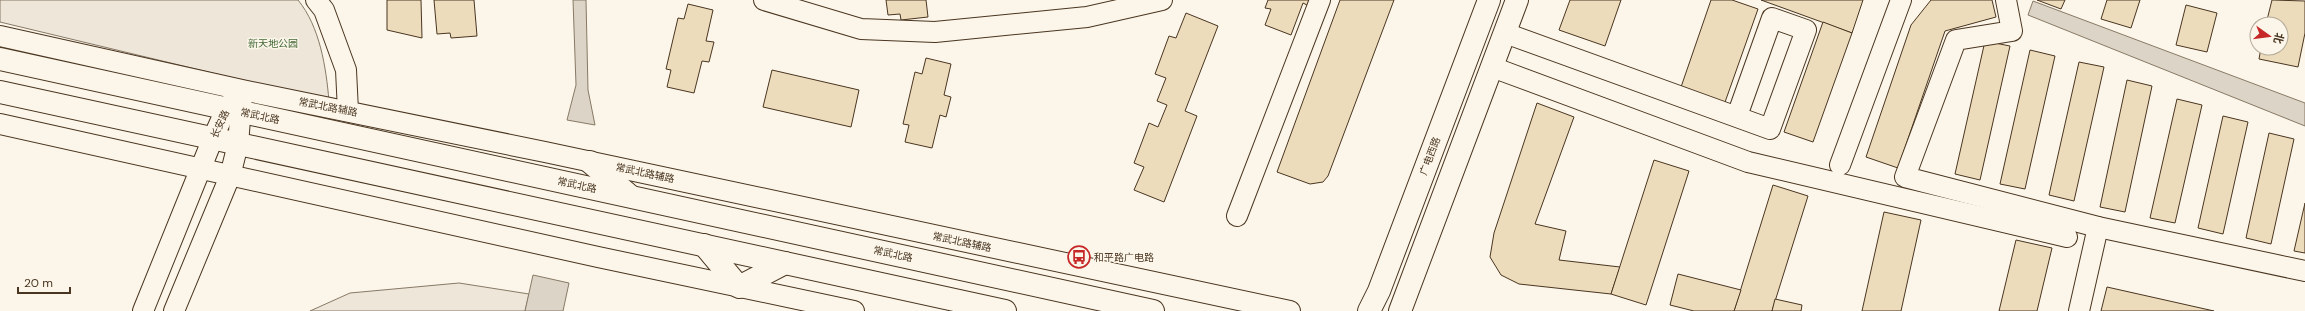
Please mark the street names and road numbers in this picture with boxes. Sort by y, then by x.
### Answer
street label: 常武北路辅路 [297,95,359,119]
street label: 常武北路 [239,105,281,127]
street label: 长安路 [208,108,232,140]
street label: 广电西路 [1417,135,1443,177]
street label: 常武北路辅路 [614,160,676,186]
street label: 常武北路 [556,174,598,196]
street label: 常武北路辅路 [931,229,993,255]
street label: 常武北路 [872,243,914,265]

